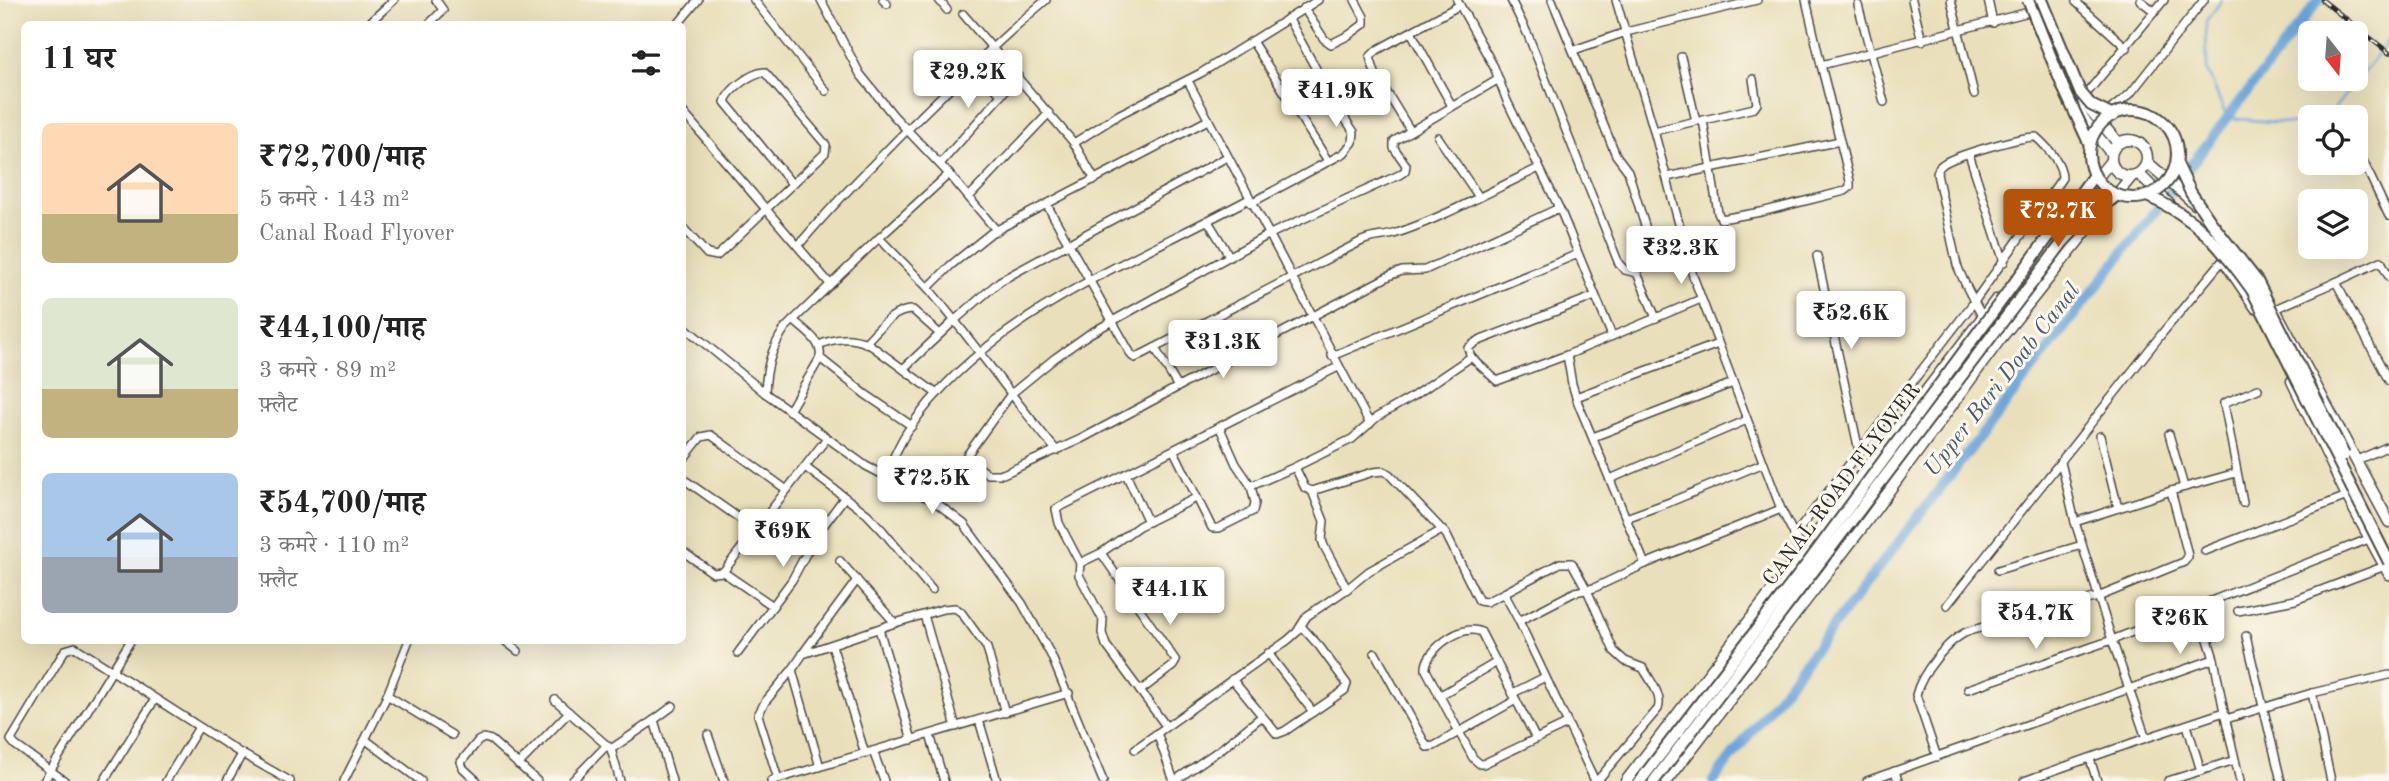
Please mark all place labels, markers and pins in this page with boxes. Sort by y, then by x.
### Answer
pin: ₹29.2K [911,50,1025,110]
pin: ₹41.9K [1279,69,1393,129]
pin: ₹72.7K [2001,190,2115,249]
pin: ₹32.3K [1624,226,1738,286]
pin: ₹52.6K [1794,292,1908,351]
pin: ₹31.3K [1166,320,1280,380]
pin: ₹72.5K [875,456,989,516]
pin: ₹69K [742,510,824,569]
pin: ₹44.1K [1113,568,1227,627]
pin: ₹54.7K [1979,592,2093,651]
pin: ₹26K [2139,596,2221,656]

